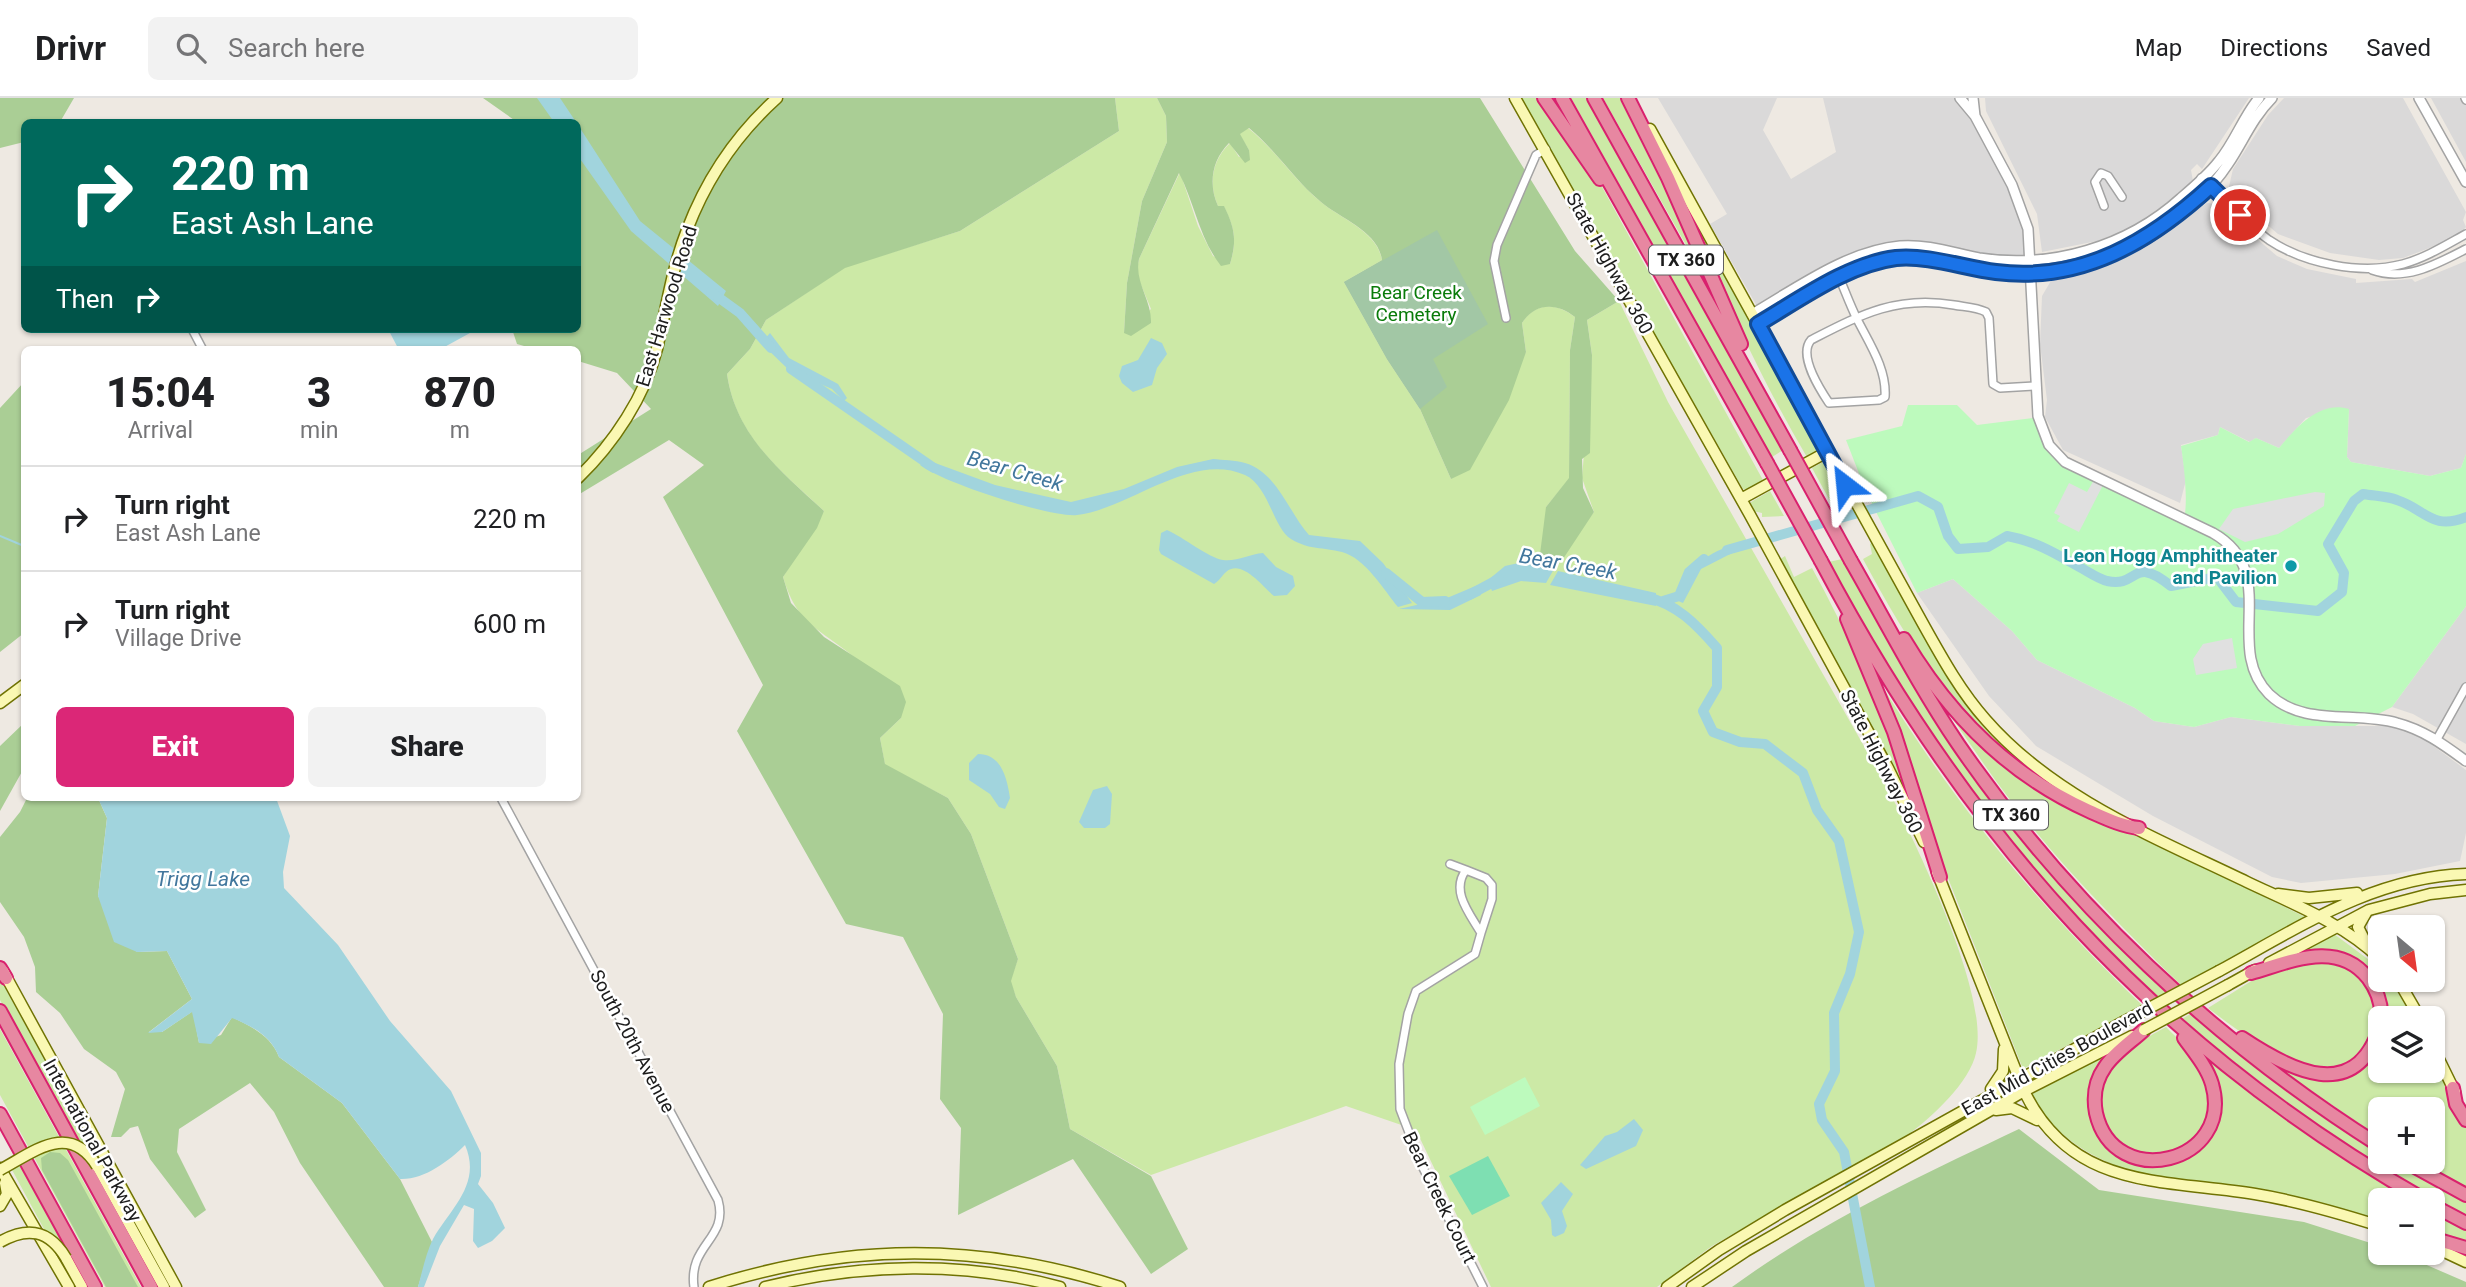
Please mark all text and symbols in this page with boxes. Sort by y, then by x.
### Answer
search box [148,17,638,80]
text: Drivr [35,29,106,68]
icon: search [172,29,210,67]
text: Search here [228,33,365,63]
text: Map [2135,34,2182,62]
text: Directions [2220,34,2328,62]
text: Saved [2366,34,2431,62]
text: 220 m [171,145,310,202]
icon: right [56,147,147,238]
pin [2210,185,2270,245]
street label: State Highway 360 [1561,188,1658,338]
icon: arrive [2221,196,2259,234]
text: East Ash Lane [171,204,374,242]
street label: East Harwood Road [631,223,702,390]
road number: TX 360 [1649,246,1723,274]
icon: right [128,280,166,318]
park label: Bear Creek Cemetery [1370,281,1462,326]
text: Then [56,284,114,314]
text: 15:04 [106,368,215,417]
text: 3 [307,368,331,417]
text: 870 [423,368,496,417]
text: Arrival [128,417,193,444]
text: min [300,417,338,444]
text: m [450,417,470,444]
water label: Bear Creek [964,446,1066,496]
position arrow [1808,448,1882,522]
text: Turn right [115,490,230,520]
icon: right [56,500,94,538]
text: 220 m [473,504,546,534]
text: East Ash Lane [115,520,261,547]
water label: Bear Creek [1517,544,1619,584]
place label: Leon Hogg Amphitheater and Pavilion [2063,544,2277,589]
marker: Leon Hogg Amphitheater and Pavilion [2283,558,2299,574]
text: Turn right [115,595,230,625]
icon: right [56,605,94,643]
text: 600 m [473,609,546,639]
text: Village Drive [115,625,241,652]
street label: State Highway 360 [1835,685,1928,837]
button: Exit [56,707,294,787]
button: Share [308,707,546,787]
road number: TX 360 [1974,800,2048,830]
water label: Trigg Lake [156,867,250,891]
north arrow [2368,915,2445,992]
map controls [2368,915,2445,1265]
street label: South 20th Avenue [585,966,680,1117]
street label: East Mid Cities Boulevard [1958,996,2157,1121]
button: layers [2368,1006,2445,1083]
street label: International Parkway [38,1055,147,1226]
button: + [2368,1097,2445,1174]
street label: Bear Creek Court [1398,1128,1481,1267]
button: − [2368,1188,2445,1265]

